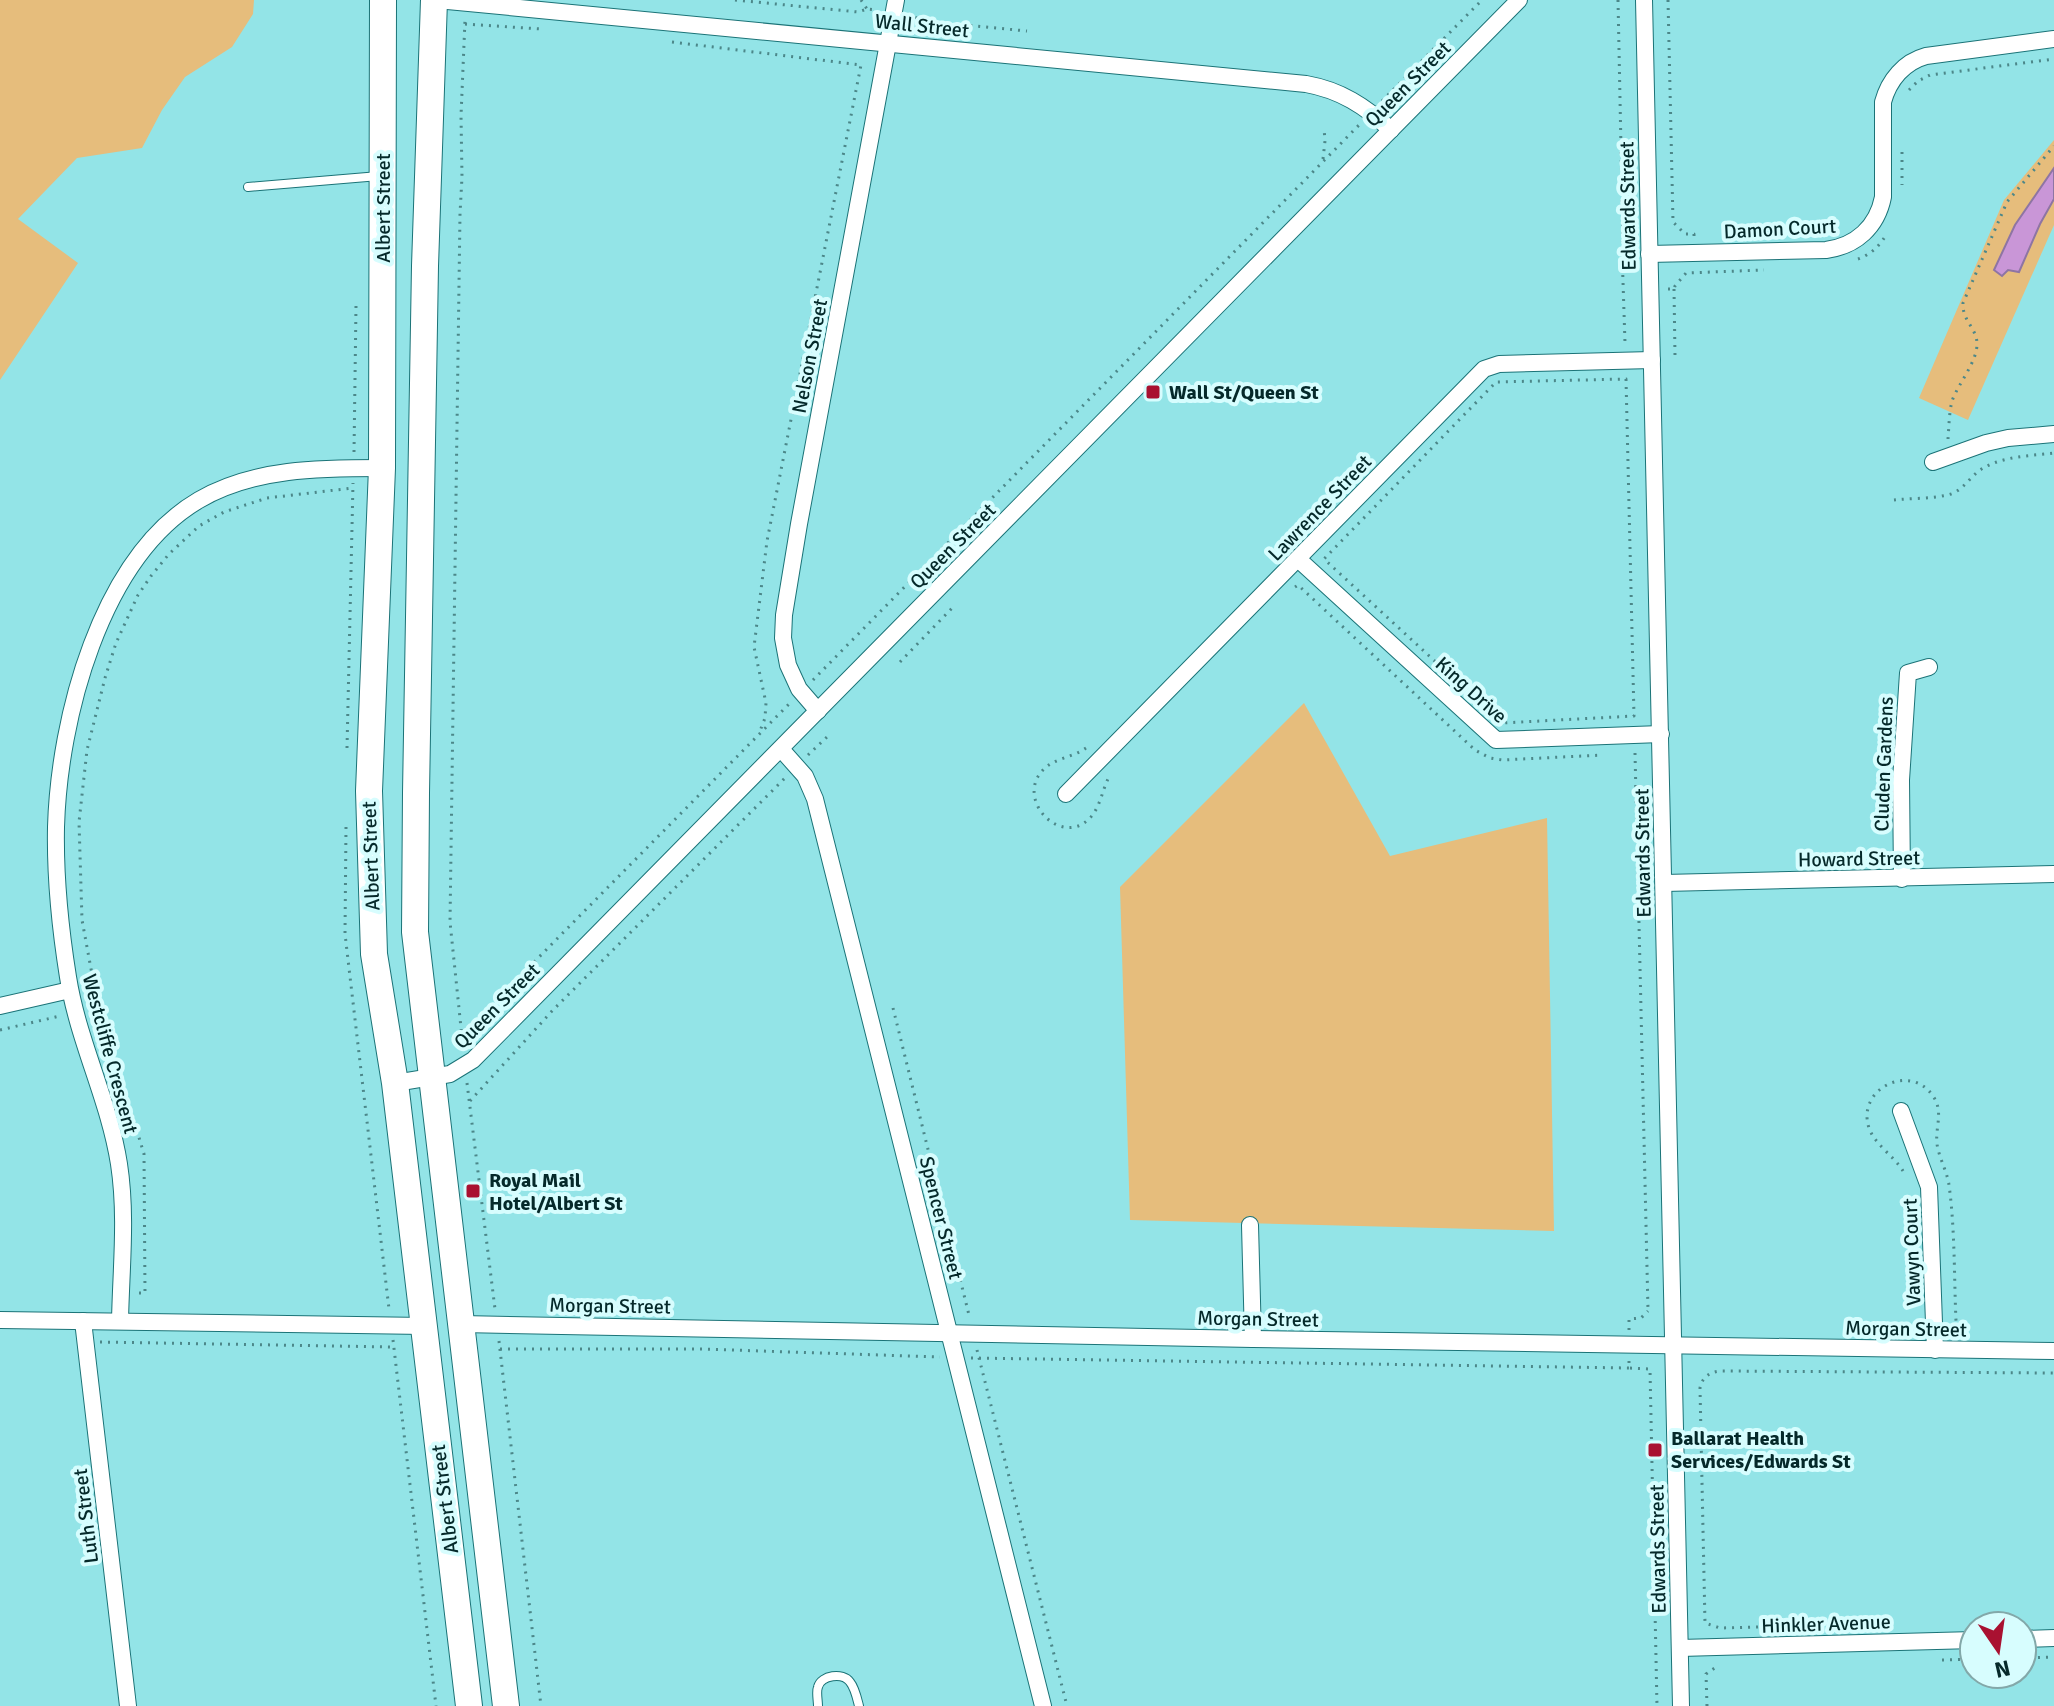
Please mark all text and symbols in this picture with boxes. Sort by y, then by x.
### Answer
street label: Wall Street [874,9,970,43]
street label: Queen Street [1360,36,1456,132]
street label: Edwards Street [1614,141,1642,271]
street label: Albert Street [371,153,396,263]
street label: Damon Court [1723,214,1837,244]
street label: Nelson Street [787,297,833,415]
place label: Wall St/Queen St [1169,380,1319,405]
marker: Wall St/Queen St [1144,383,1162,401]
street label: Lawrence Street [1263,450,1377,566]
street label: Queen Street [905,498,1001,594]
street label: King Drive [1430,651,1512,729]
street label: Cluden Gardens [1869,696,1899,832]
street label: Edwards Street [1629,788,1657,918]
street label: Albert Street [357,801,385,911]
street label: Howard Street [1798,845,1920,873]
street label: Queen Street [449,958,545,1054]
street label: Westcliffe Crescent [77,971,143,1137]
street label: Spencer Street [914,1154,968,1282]
place label: Royal Mail Hotel/Albert St [489,1168,623,1216]
marker: Royal Mail Hotel/Albert St [464,1182,482,1200]
street label: Vawyn Court [1898,1198,1926,1306]
street label: Morgan Street [549,1292,671,1320]
street label: Morgan Street [1197,1305,1319,1333]
street label: Morgan Street [1845,1315,1967,1343]
place label: Ballarat Health Services/Edwards St [1671,1426,1851,1474]
marker: Ballarat Health Services/Edwards St [1646,1441,1664,1459]
street label: Albert Street [426,1443,464,1555]
street label: Luth Street [68,1467,104,1565]
street label: Edwards Street [1644,1484,1672,1614]
street label: Hinkler Avenue [1761,1609,1891,1639]
north arrow [1958,1610,2038,1690]
text: N [1992,1654,2013,1684]

